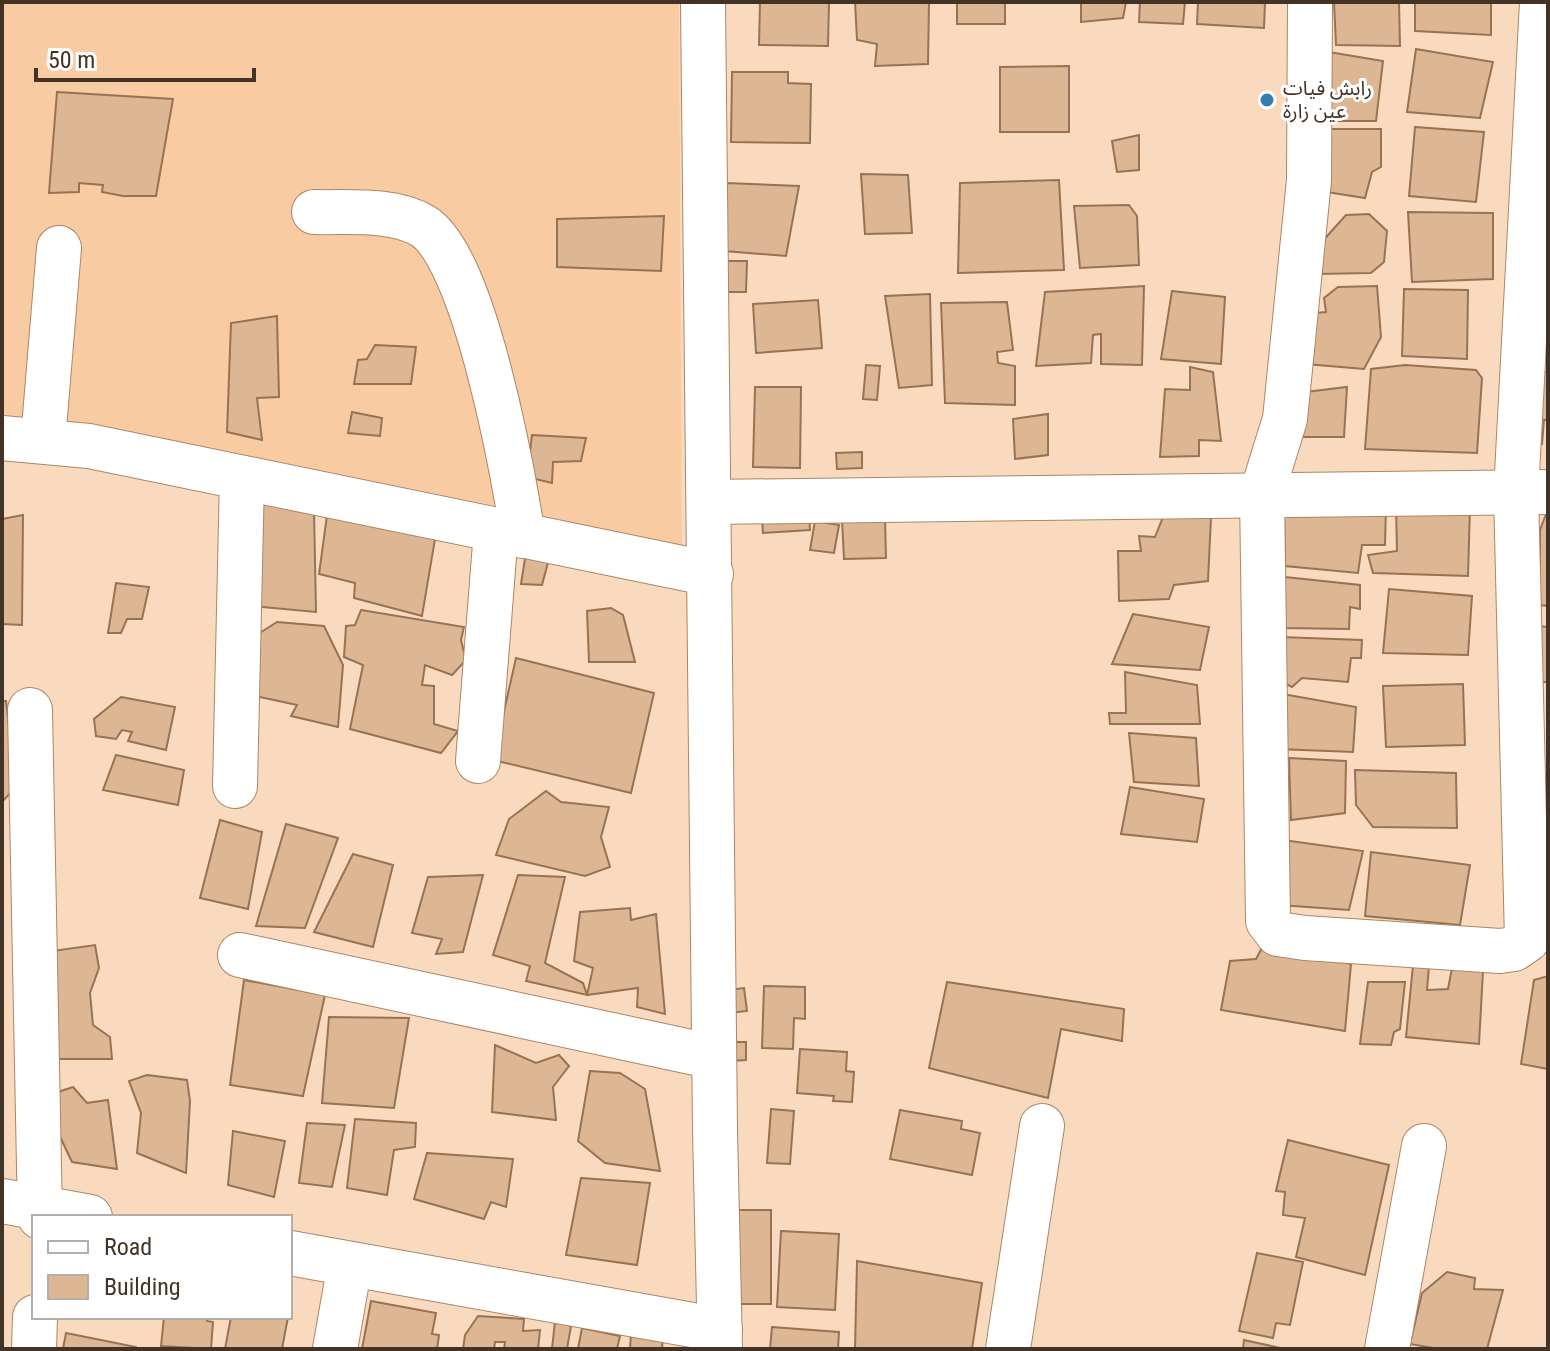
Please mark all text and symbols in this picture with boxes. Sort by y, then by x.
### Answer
scale bar [36,32,254,82]
text: 50 m [48,46,95,74]
place label: رابش فيات عين زارة [1283,76,1372,123]
marker: رابش فيات عين زارة [1258,91,1276,109]
legend [32,1215,292,1319]
text: Road [104,1233,152,1261]
text: Building [104,1273,181,1301]

